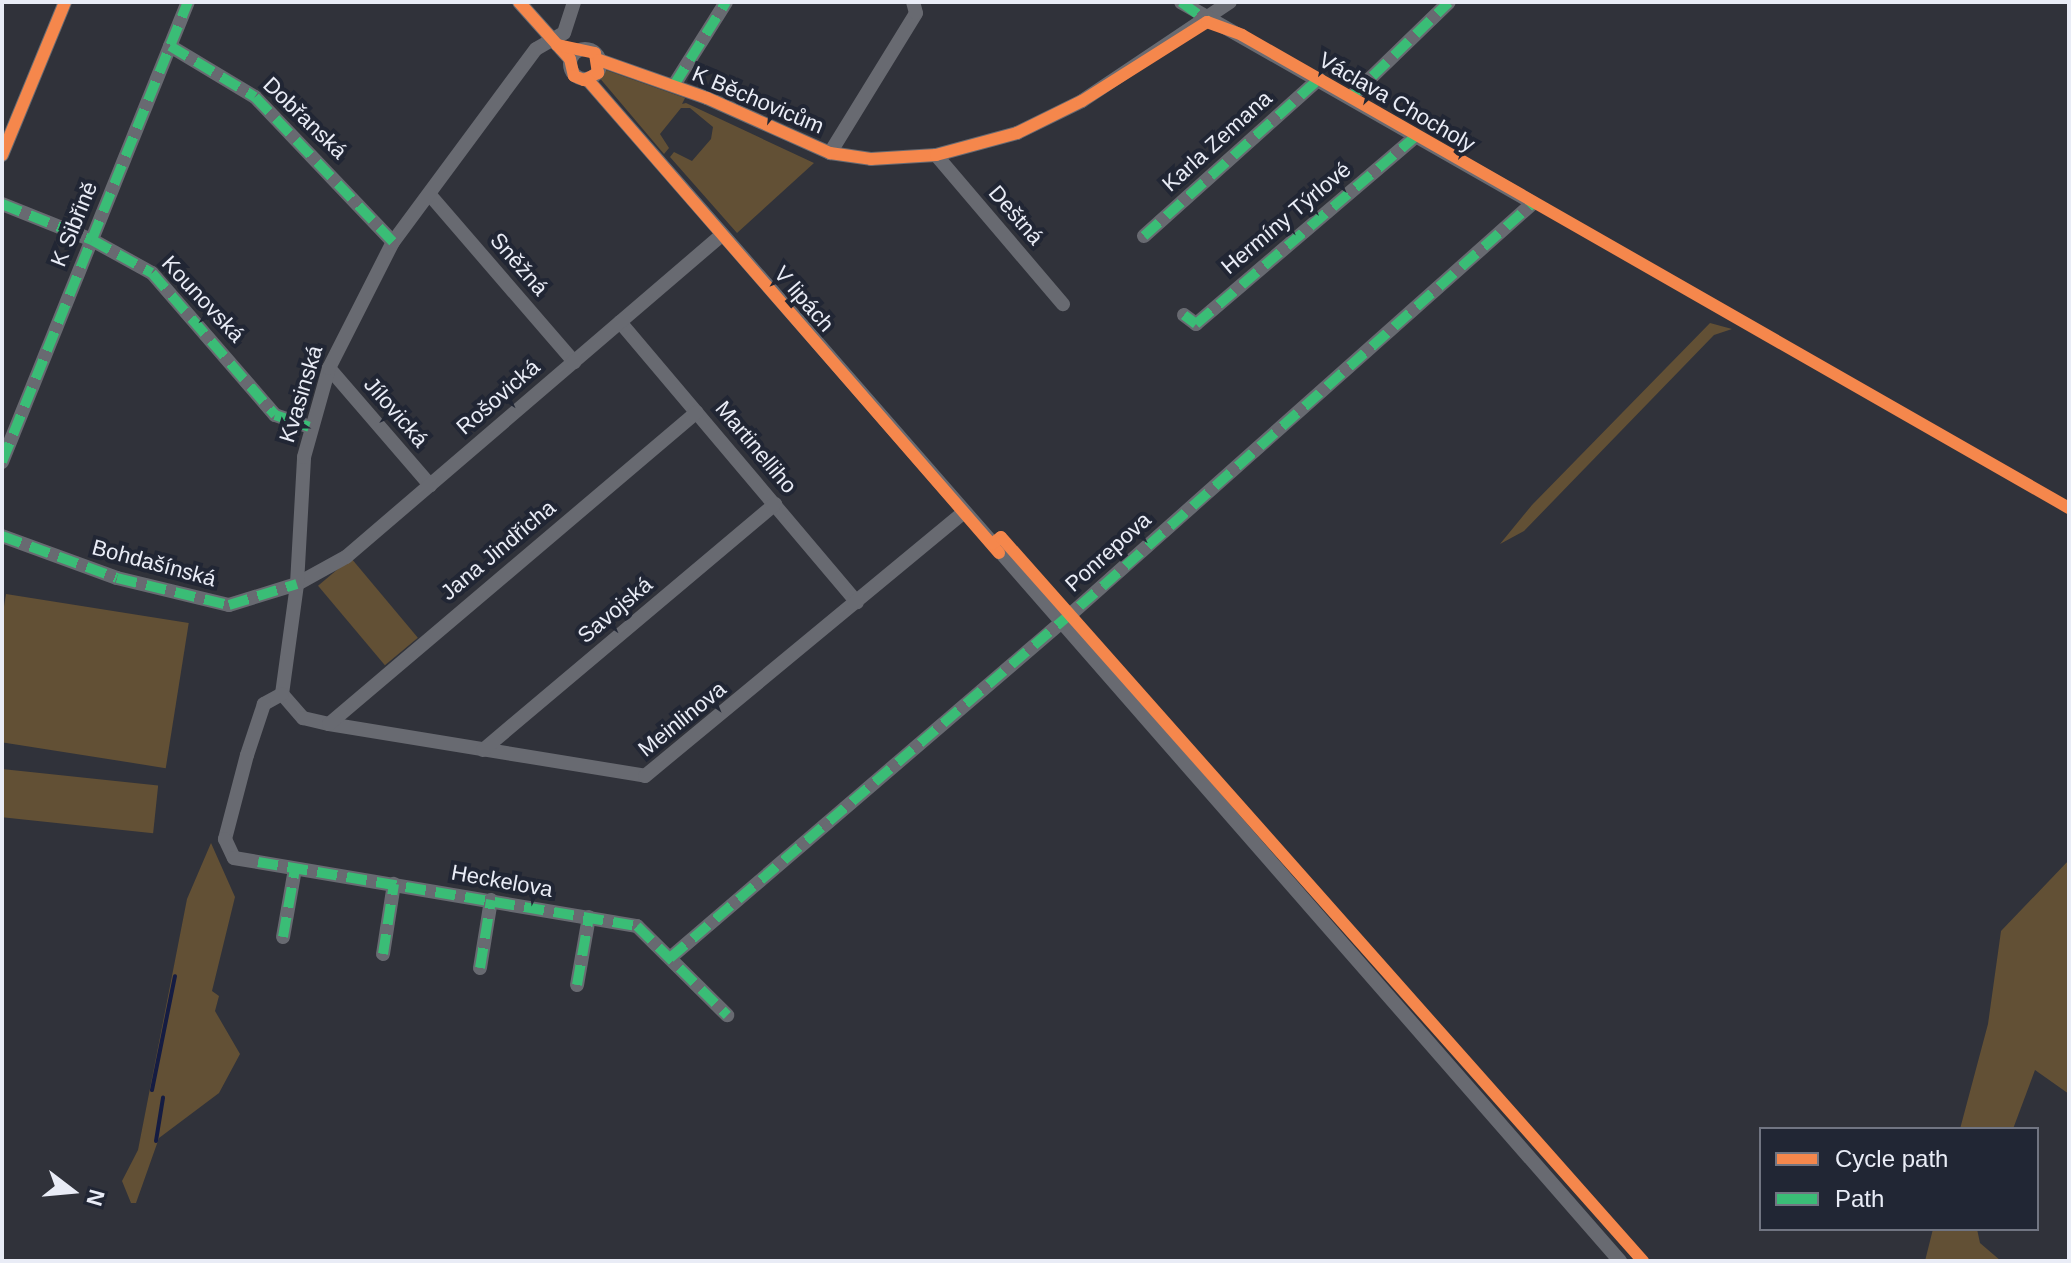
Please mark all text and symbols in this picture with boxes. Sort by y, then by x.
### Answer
street label: Václava Chocholy [1314,47,1480,157]
street label: K Běchovicům [688,60,828,140]
street label: Dobřanská [258,72,352,164]
street label: Karla Zemana [1157,85,1277,197]
street label: Hermíny Týrlové [1216,156,1356,280]
street label: K Sibřině [45,178,103,270]
street label: Deštná [983,180,1049,250]
street label: Sněžná [485,227,553,301]
street label: Kounovská [156,250,250,348]
street label: V lipách [768,261,840,337]
street label: Kvasinská [274,342,328,446]
street label: Rošovická [451,354,545,440]
street label: Jílovická [358,372,434,452]
street label: Martinelliho [710,395,802,499]
street label: Jana Jindřicha [435,494,561,606]
street label: Ponrepova [1060,507,1156,597]
street label: Bohdašínská [89,534,219,592]
street label: Savojská [572,571,658,649]
street label: Meinlinova [633,676,731,762]
street label: Heckelova [449,859,555,903]
legend [1759,1127,2039,1231]
text: Cycle path [1835,1145,1948,1172]
north arrow [32,1151,112,1231]
text: Path [1835,1185,1884,1212]
text: N [81,1187,110,1209]

